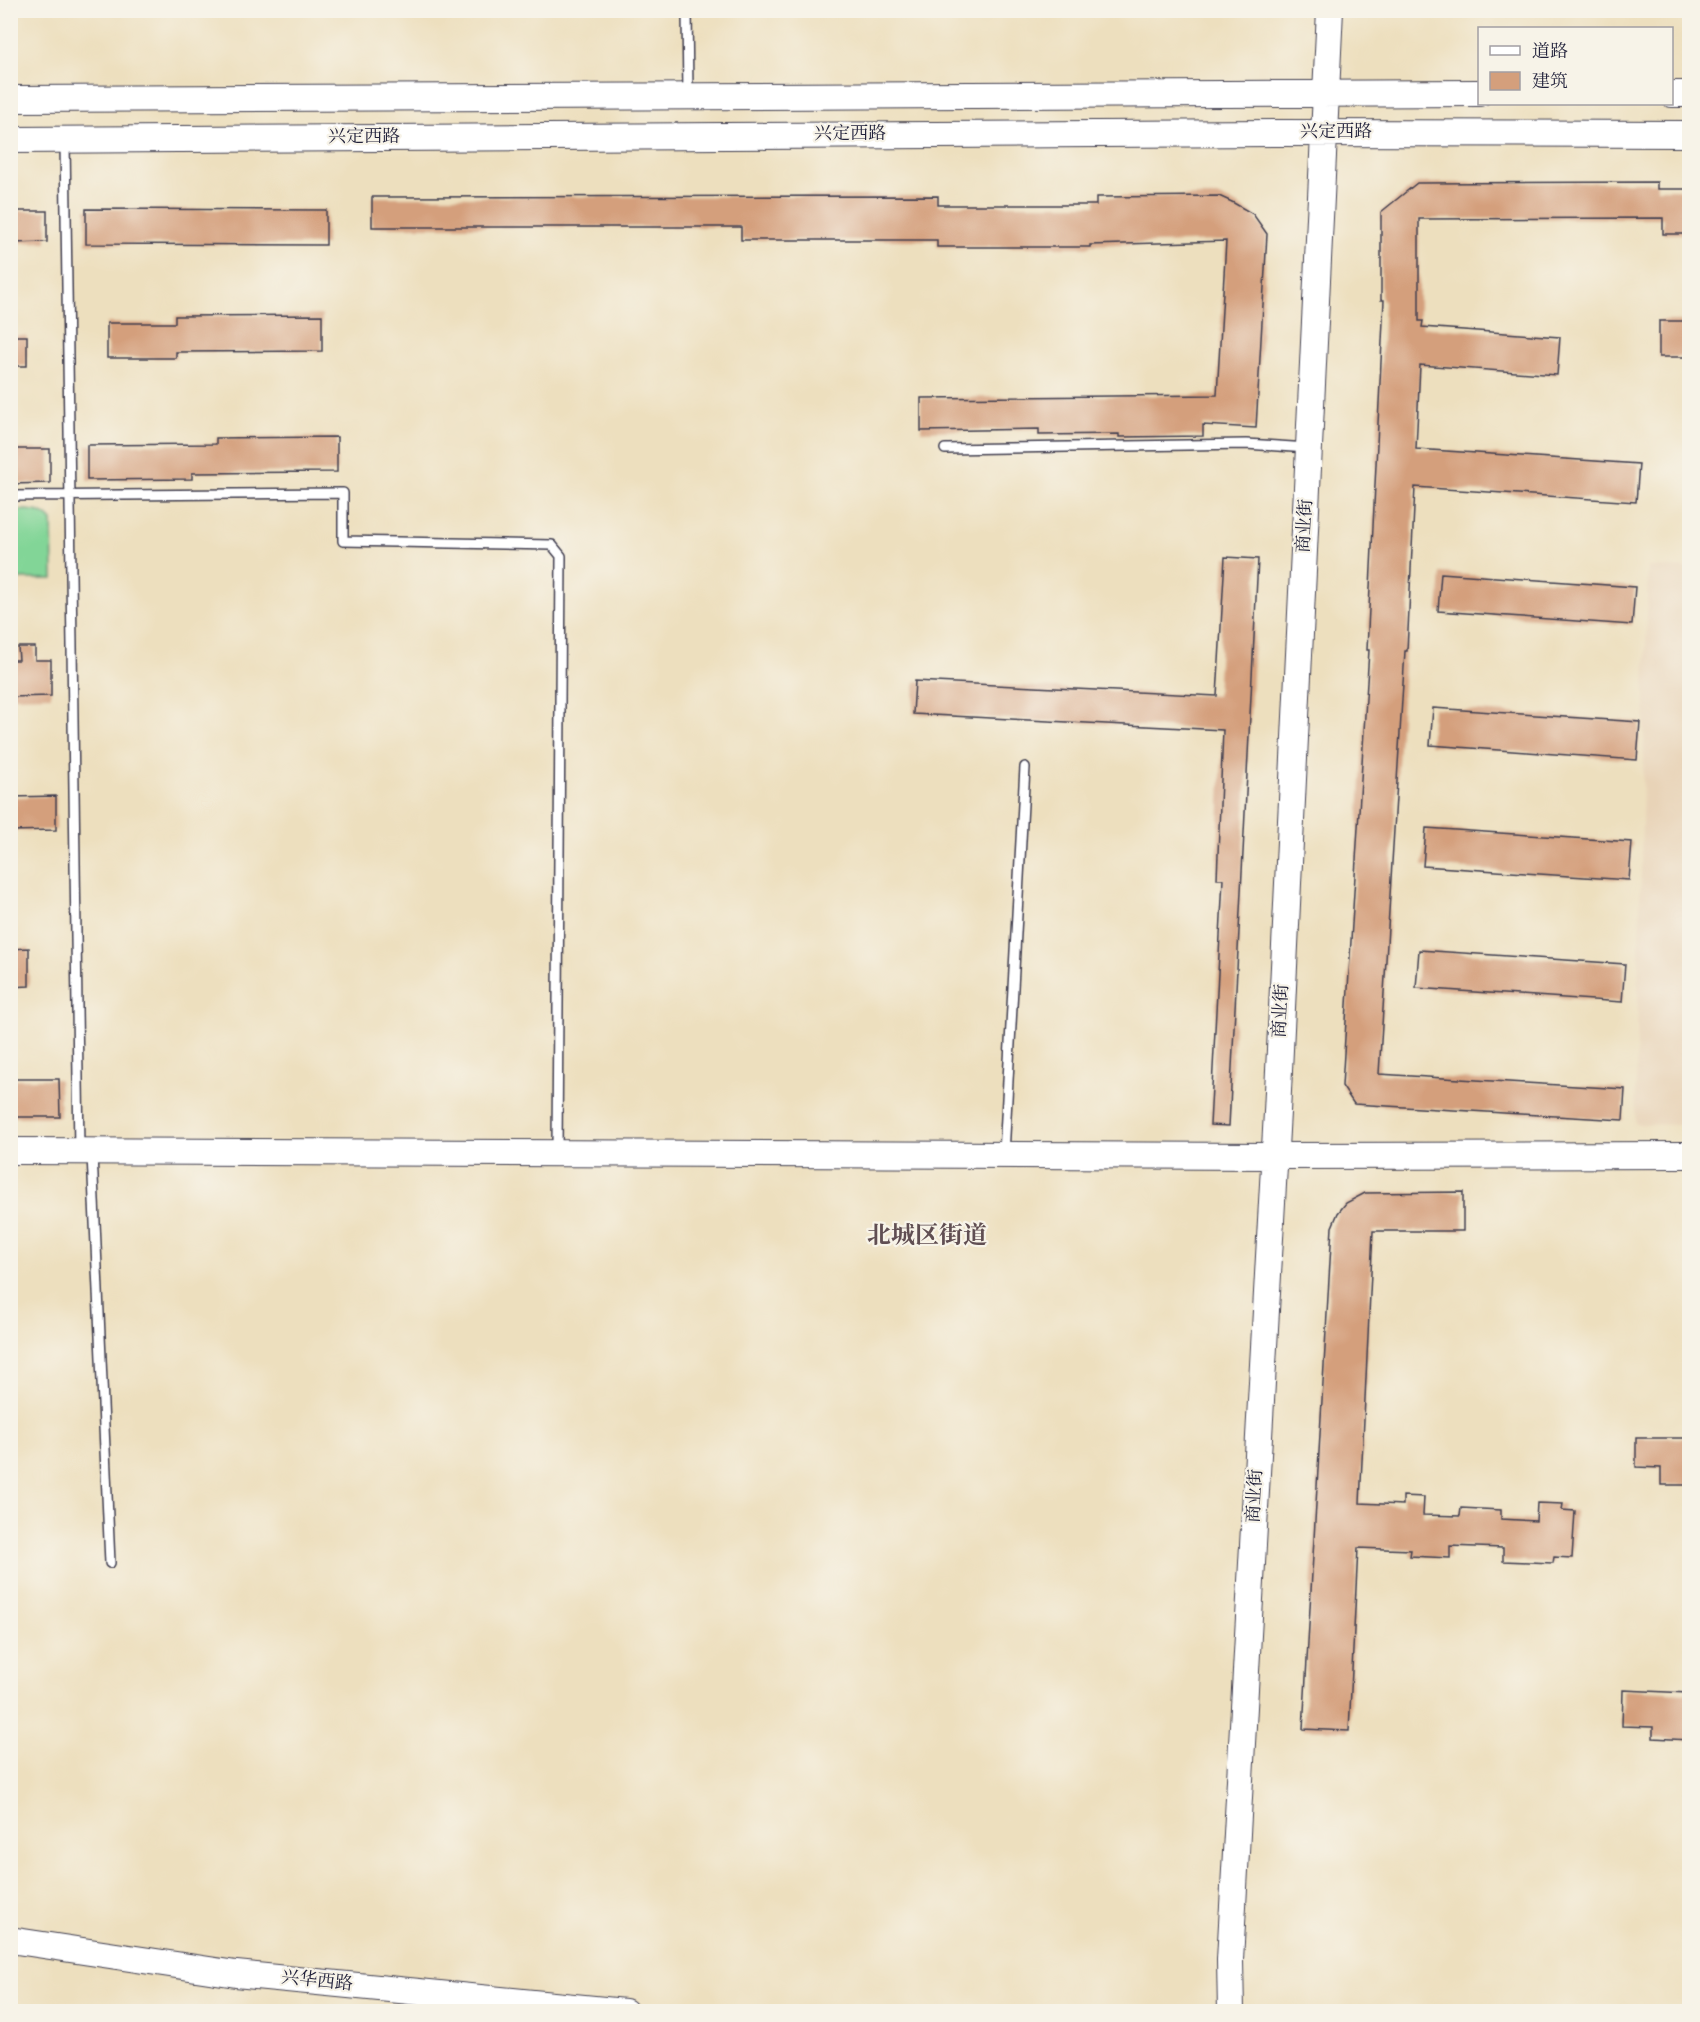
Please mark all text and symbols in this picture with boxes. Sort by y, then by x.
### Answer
legend [1478,27,1673,105]
text: 道路 [1532,40,1568,66]
text: 建筑 [1532,70,1568,96]
street label: 兴定西路 [1300,120,1372,146]
street label: 兴定西路 [814,122,886,148]
street label: 兴定西路 [328,125,400,151]
street label: 商业街 [1292,498,1320,554]
street label: 商业街 [1268,983,1296,1039]
district label: 北城区街道 [867,1220,987,1254]
street label: 商业街 [1242,1468,1270,1524]
street label: 兴华西路 [280,1965,354,1999]

